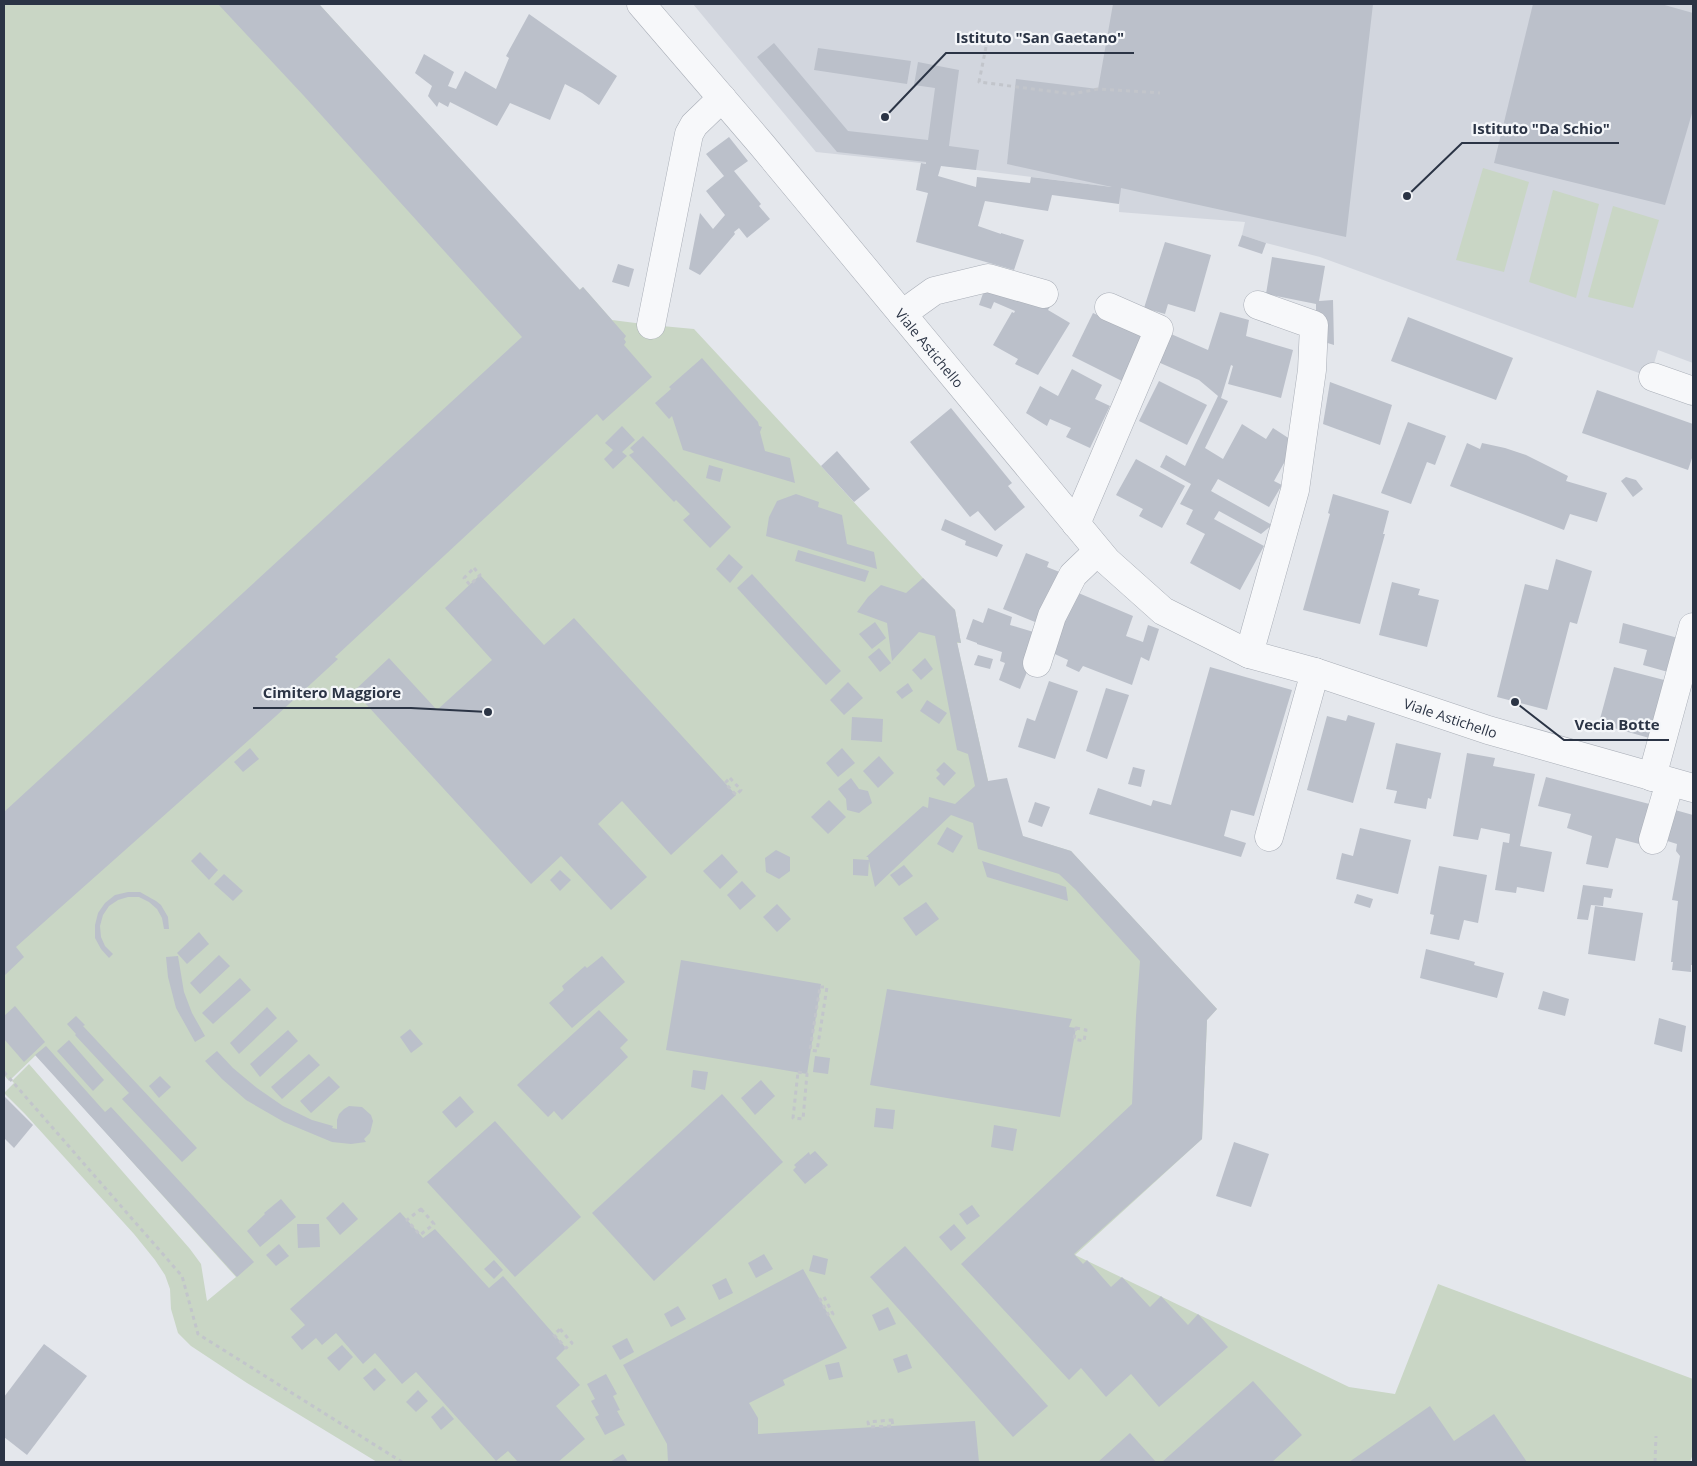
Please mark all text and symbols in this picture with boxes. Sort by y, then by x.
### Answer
callout: Istituto "San Gaetano" [946,23,1134,53]
text: Istituto "San Gaetano" [956,27,1124,47]
callout: Istituto "Da Schio" [1462,113,1619,143]
text: Istituto "Da Schio" [1472,118,1610,138]
street label: Viale Astichello [892,304,968,391]
callout: Cimitero Maggiore [253,678,411,708]
text: Cimitero Maggiore [263,682,401,702]
street label: Viale Astichello [1401,693,1500,742]
callout: Vecia Botte [1564,710,1669,740]
text: Vecia Botte [1574,714,1660,734]

